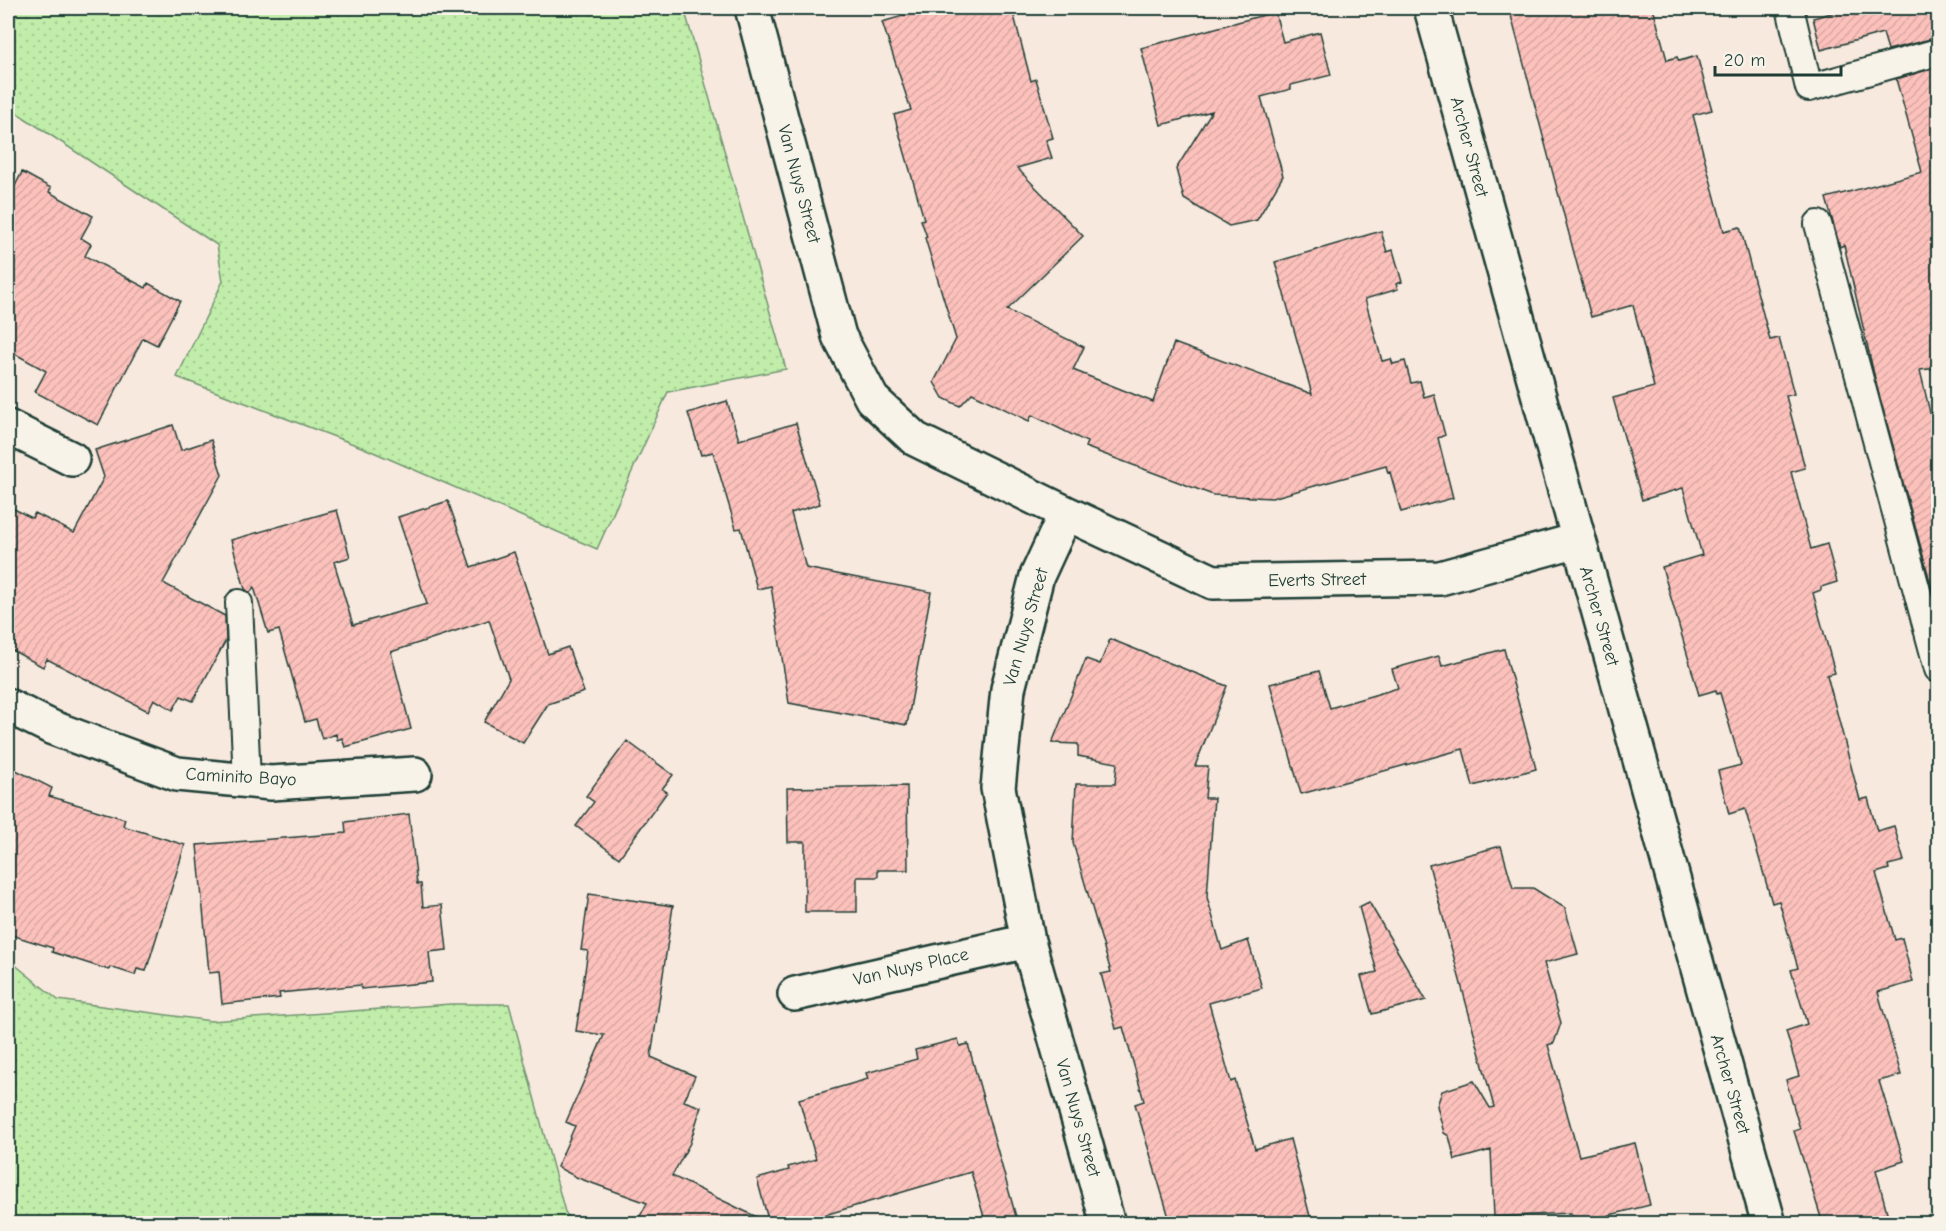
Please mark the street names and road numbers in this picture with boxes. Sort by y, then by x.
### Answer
street label: Archer Street [1446,95,1493,200]
street label: Van Nuys Street [773,123,825,246]
street label: Archer Street [1575,564,1623,669]
street label: Van Nuys Street [999,565,1053,688]
street label: Everts Street [1268,569,1367,591]
street label: Caminito Bayo [185,764,297,790]
street label: Van Nuys Place [851,944,971,990]
street label: Archer Street [1706,1032,1754,1137]
street label: Van Nuys Street [1051,1057,1105,1180]

